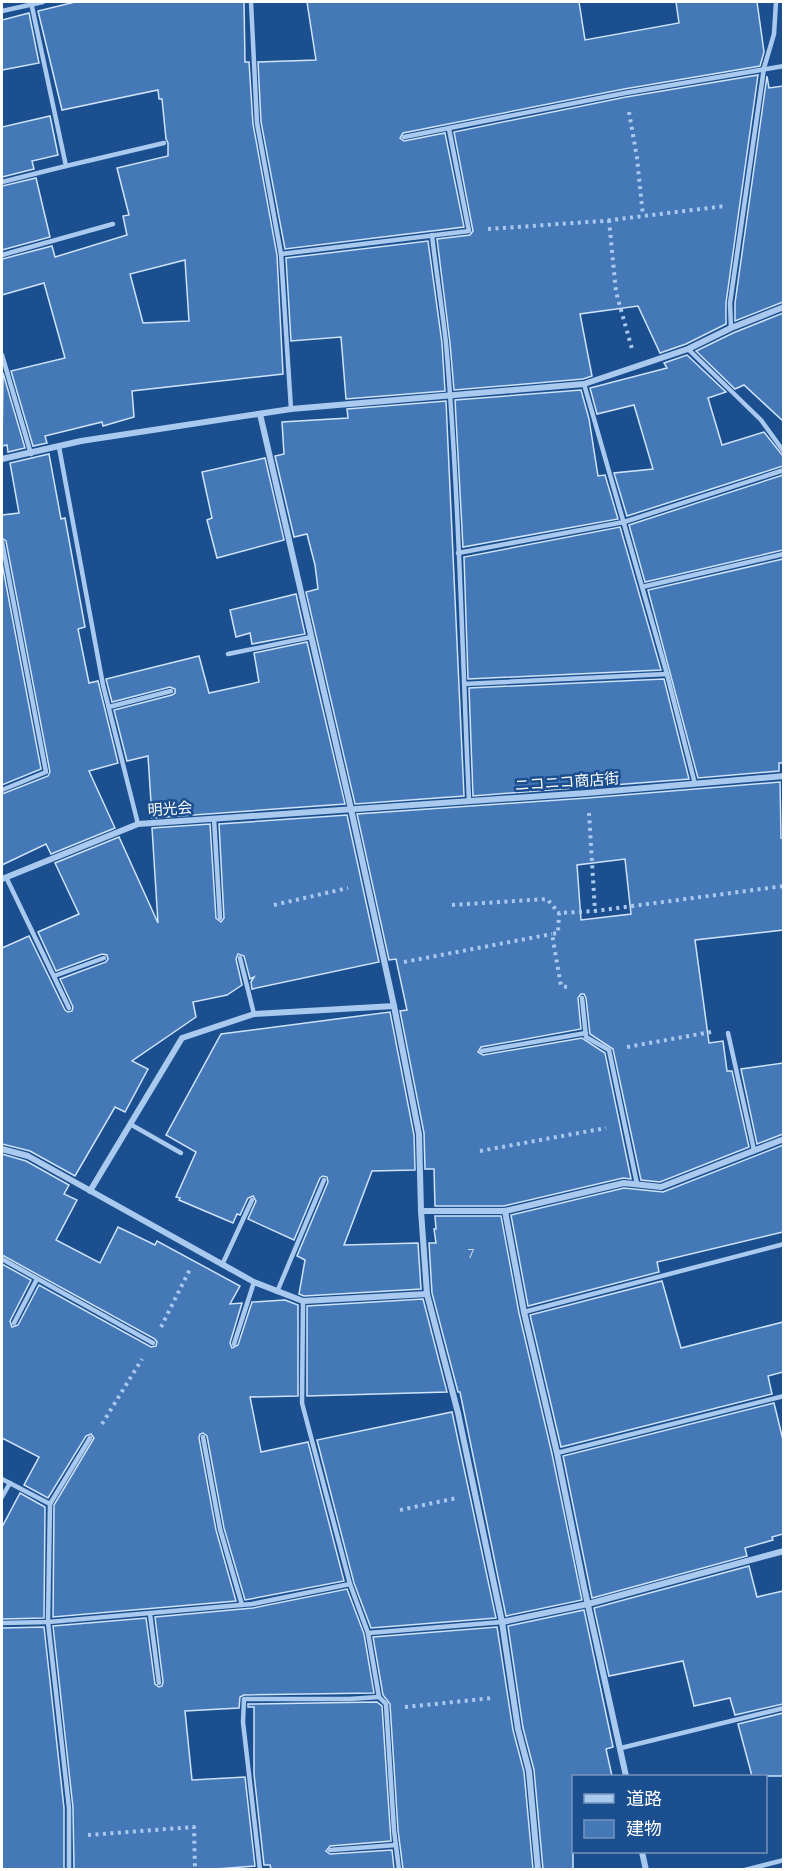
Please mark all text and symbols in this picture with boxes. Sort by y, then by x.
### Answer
street label: ニコニコ商店街 [514,767,620,795]
street label: 明光会 [147,796,193,820]
house number: 7 [468,1245,475,1262]
legend [572,1775,767,1853]
text: 道路 [626,1786,662,1810]
text: 建物 [626,1816,662,1840]

